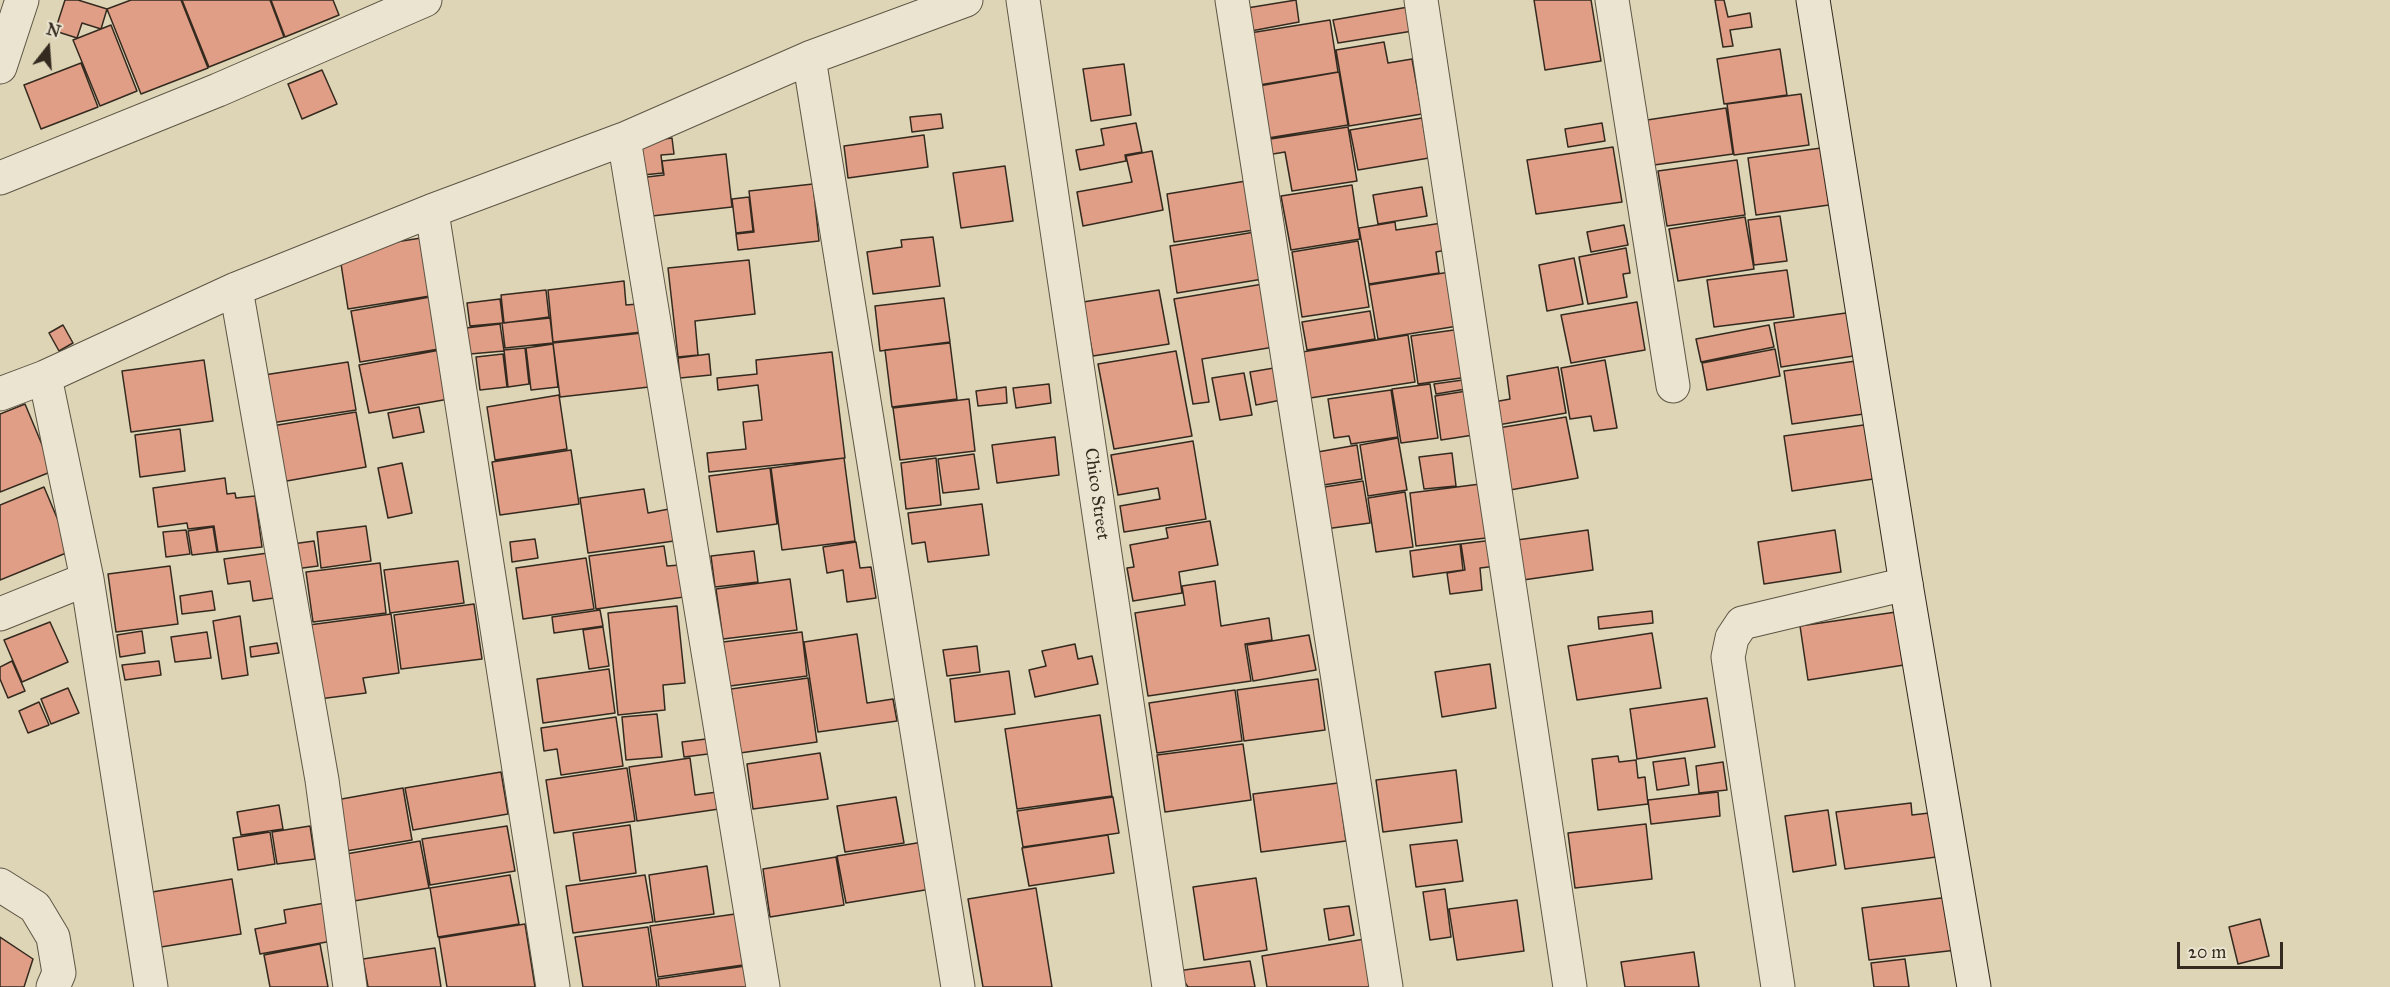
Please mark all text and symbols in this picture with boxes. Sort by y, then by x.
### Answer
north arrow [18,18,78,78]
text: N [44,19,63,41]
street label: Chico Street [1079,447,1113,541]
scale bar [2180,930,2286,968]
text: 20 m [2188,941,2226,963]

